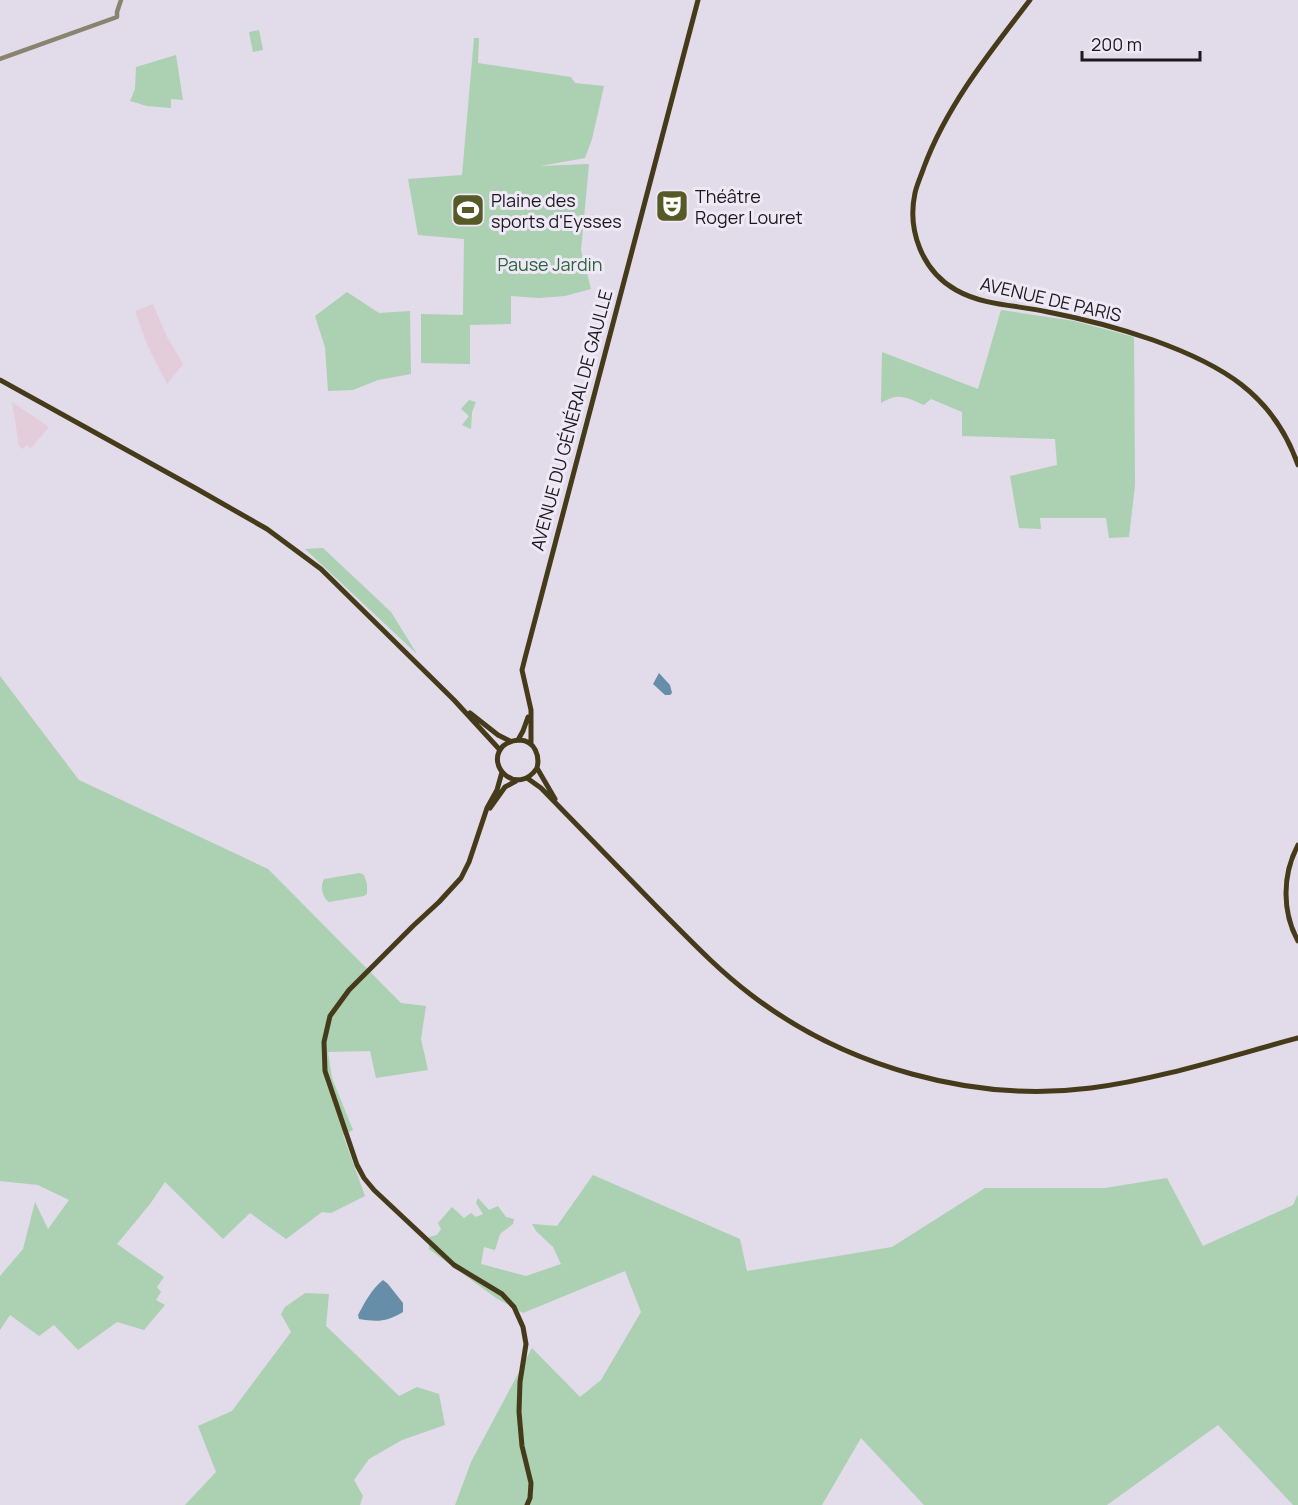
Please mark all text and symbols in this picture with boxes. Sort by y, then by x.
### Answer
scale bar [1082,24,1200,62]
text: 200 m [1091,32,1142,56]
place label: Théâtre Roger Louret [695,184,803,229]
place label: Plaine des sports d'Eysses [491,188,622,233]
theatre icon: Théâtre Roger Louret [654,188,690,224]
sports icon: Plaine des sports d'Eysses [450,192,486,228]
park label: Pause Jardin [498,252,602,276]
street label: AVENUE DE PARIS [978,271,1124,327]
street label: AVENUE DU GÉNÉRAL DE GAULLE [525,287,617,553]

